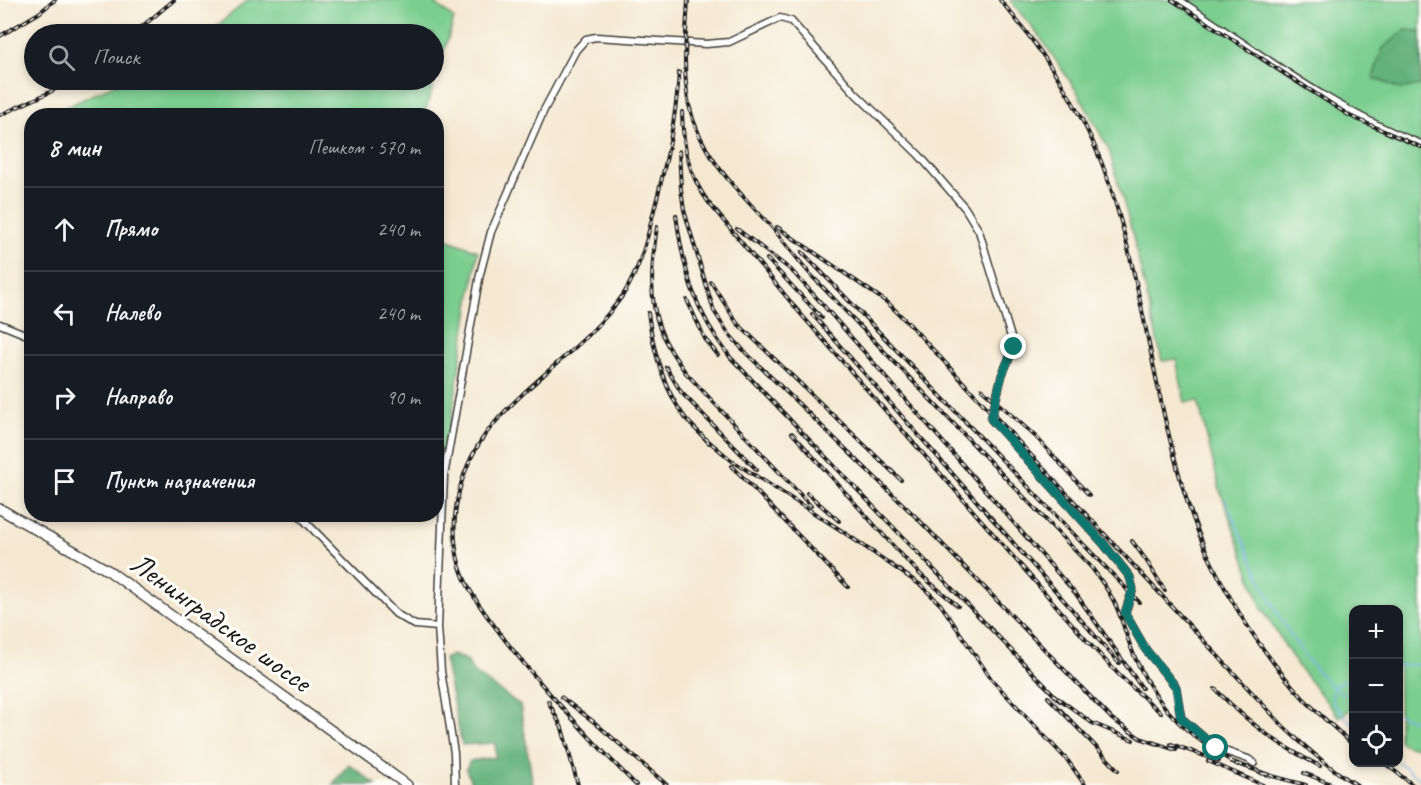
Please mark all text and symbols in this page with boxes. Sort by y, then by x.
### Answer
search box [24,24,444,90]
icon: search [45,41,78,74]
text: Поиск [93,43,139,71]
text: 8 мин [48,131,101,164]
text: Пешком · 570 m [308,135,420,160]
icon: ahead [48,213,81,246]
text: Прямо [105,215,157,243]
text: 240 m [377,217,420,242]
icon: left [48,297,81,330]
text: Налево [105,299,161,327]
text: 240 m [377,301,420,326]
route end [1000,333,1026,359]
icon: right [48,381,81,414]
text: Направо [105,383,172,411]
text: 90 m [386,385,420,410]
icon: arrive [48,465,81,498]
text: Пункт назначения [105,467,254,495]
street label: Ленинградское шоссе [123,544,321,702]
map controls [1349,605,1403,767]
button: + [1349,605,1403,659]
button: − [1349,659,1403,713]
button: locate [1349,713,1403,767]
route start [1202,734,1228,760]

